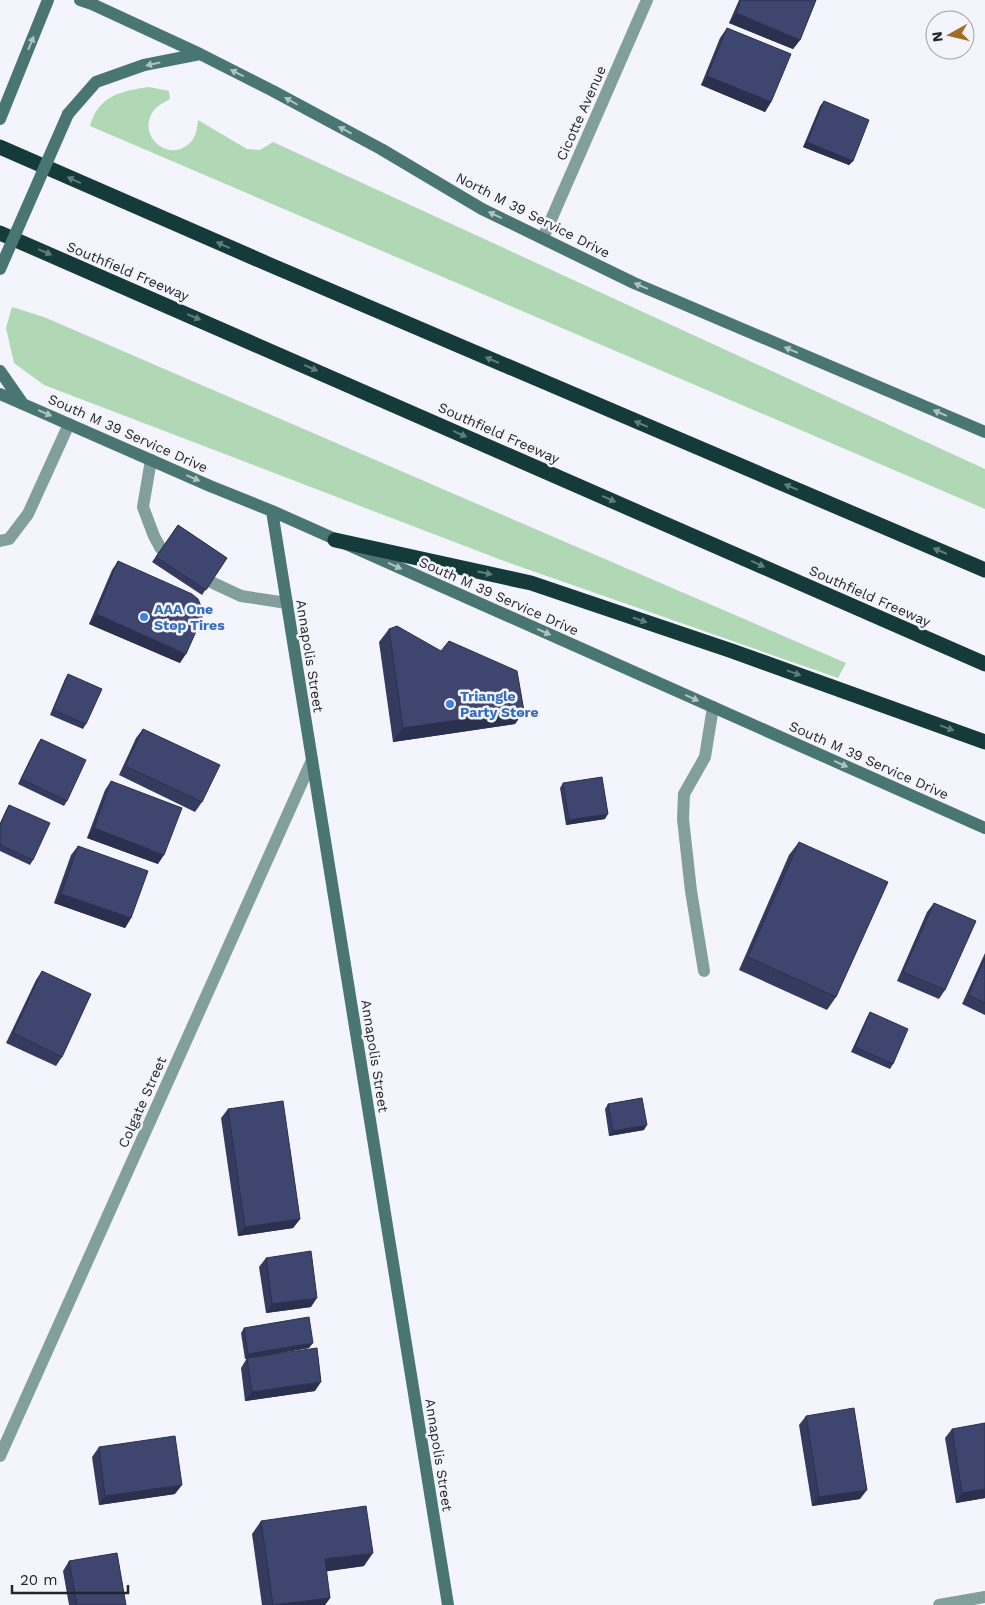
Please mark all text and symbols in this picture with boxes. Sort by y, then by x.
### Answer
north arrow [925,10,975,60]
text: N [928,31,946,43]
one-way arrow [28,35,35,50]
one-way arrow [145,60,160,68]
street label: Cicotte Avenue [553,63,609,163]
one-way arrow [230,69,244,77]
one-way arrow [284,97,298,106]
one-way arrow [338,126,352,134]
street label: North M 39 Service Drive [453,169,613,261]
one-way arrow [67,175,81,183]
one-way arrow [488,211,502,219]
street label: Southfield Freeway [64,238,192,304]
one-way arrow [216,240,230,248]
one-way arrow [38,249,52,257]
one-way arrow [633,282,648,290]
one-way arrow [187,313,201,321]
one-way arrow [783,345,798,353]
one-way arrow [485,355,499,363]
one-way arrow [304,365,318,373]
street label: South M 39 Service Drive [46,391,210,475]
street label: Southfield Freeway [436,399,563,467]
one-way arrow [932,409,947,417]
one-way arrow [38,410,52,418]
one-way arrow [634,419,648,427]
one-way arrow [453,430,467,438]
one-way arrow [186,475,200,483]
one-way arrow [784,483,798,491]
one-way arrow [602,496,616,504]
one-way arrow [933,547,947,555]
street label: South M 39 Service Drive [417,554,581,638]
one-way arrow [751,561,765,569]
street label: Southfield Freeway [807,562,934,630]
one-way arrow [388,563,402,571]
one-way arrow [477,569,492,577]
street label: Annapolis Street [293,598,327,714]
place label: AAA One Stop Tires [154,601,225,633]
marker: AAA One Stop Tires [138,611,150,623]
one-way arrow [633,616,648,624]
one-way arrow [537,629,551,637]
one-way arrow [786,670,801,677]
place label: Triangle Party Store [460,688,539,720]
one-way arrow [685,695,699,703]
marker: Triangle Party Store [444,698,456,710]
street label: South M 39 Service Drive [787,718,951,802]
one-way arrow [939,725,954,732]
one-way arrow [834,761,848,769]
street label: Annapolis Street [358,998,392,1114]
street label: Colgate Street [115,1054,169,1150]
street label: Annapolis Street [422,1397,456,1513]
scale bar [12,1562,129,1594]
text: 20 m [20,1571,58,1589]

